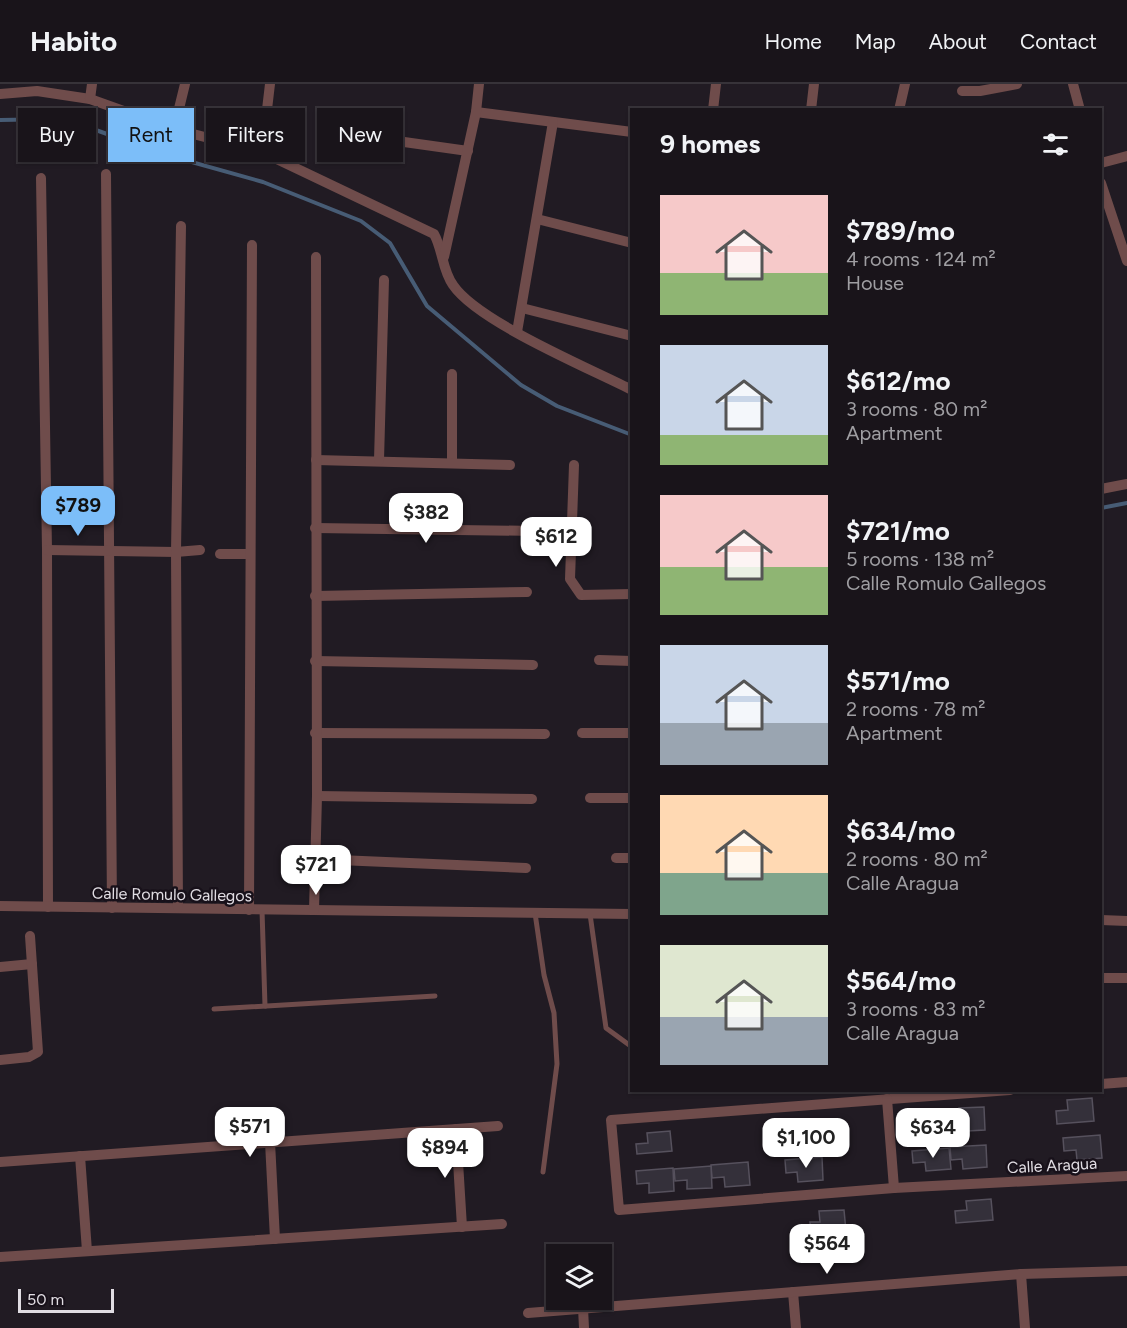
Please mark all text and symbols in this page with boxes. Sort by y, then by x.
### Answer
text: Habito [30,24,117,58]
text: Home [765,29,822,54]
text: Map [855,29,896,54]
text: About [929,29,987,54]
text: Contact [1020,29,1097,54]
chip: Buy [18,108,96,162]
chip: Rent [108,108,194,162]
chip: Filters [206,108,305,162]
chip: New [317,108,403,162]
text: 9 homes [660,128,760,160]
icon: filters [1039,128,1072,161]
text: $789/mo [846,215,955,247]
icon: home [708,219,780,291]
text: 4 rooms · 124 m² [846,247,996,271]
text: House [846,271,904,295]
text: $612/mo [846,365,951,397]
icon: home [708,369,780,441]
text: 3 rooms · 80 m² [846,397,987,421]
text: Apartment [846,421,943,445]
pin: $789 [42,486,114,537]
text: $789 [55,493,101,517]
pin: $382 [390,493,462,544]
text: $382 [403,500,449,524]
text: $721/mo [846,515,950,547]
pin: $612 [520,517,592,568]
icon: home [708,519,780,591]
text: $612 [535,524,577,548]
text: 5 rooms · 138 m² [846,547,994,571]
text: Calle Romulo Gallegos [846,571,1046,595]
text: $571/mo [846,665,950,697]
icon: home [708,669,780,741]
text: 2 rooms · 78 m² [846,697,986,721]
text: Apartment [846,721,943,745]
text: $634/mo [846,815,955,847]
icon: home [708,819,780,891]
pin: $721 [280,845,352,896]
text: 2 rooms · 80 m² [846,847,988,871]
text: $721 [295,852,337,876]
text: Calle Aragua [846,871,959,895]
street label: Calle Romulo Gallegos [92,884,252,905]
text: $564/mo [846,965,956,997]
icon: home [708,969,780,1041]
text: 3 rooms · 83 m² [846,997,985,1021]
text: Calle Aragua [846,1021,959,1045]
pin: $571 [214,1107,286,1158]
pin: $634 [897,1108,969,1159]
text: $571 [229,1114,271,1138]
text: $634 [910,1115,956,1139]
pin: $1,100 [757,1118,855,1169]
text: $1,100 [776,1125,836,1149]
pin: $894 [409,1128,481,1179]
text: $894 [421,1135,469,1159]
street label: Calle Aragua [1006,1154,1098,1177]
pin: $564 [791,1224,863,1275]
text: $564 [804,1231,850,1255]
map controls [546,1244,612,1310]
button: layers [546,1244,612,1310]
scale bar [18,1286,114,1314]
text: 50 m [27,1290,64,1309]

